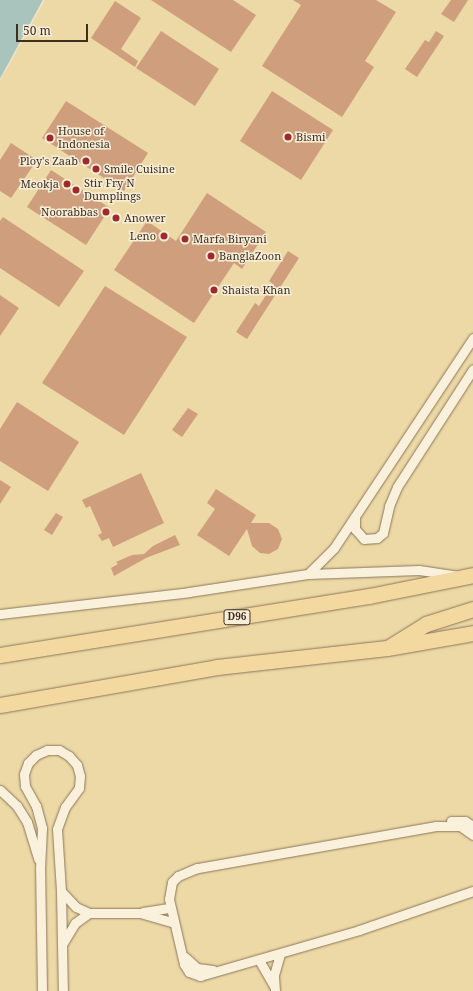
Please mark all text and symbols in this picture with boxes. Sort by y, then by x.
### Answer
scale bar [18,16,90,42]
text: 50 m [23,22,51,39]
place label: House of Indonesia [58,125,110,151]
place label: Bismi [296,130,326,144]
marker: Bismi [283,132,293,142]
marker: House of Indonesia [45,133,55,143]
place label: Ploy's Zaab [20,154,78,168]
marker: Ploy's Zaab [81,156,91,166]
place label: Smile Cuisine [104,162,175,176]
marker: Smile Cuisine [91,164,101,174]
place label: Meokja [21,177,59,191]
place label: Stir Fry N Dumplings [84,177,141,203]
marker: Meokja [62,179,72,189]
marker: Stir Fry N Dumplings [71,185,81,195]
place label: Noorabbas [41,205,98,219]
marker: Noorabbas [101,207,111,217]
place label: Anower [124,211,166,225]
marker: Anower [111,213,121,223]
place label: Leno [130,229,156,243]
marker: Leno [159,231,169,241]
place label: Marfa Biryani [193,232,267,246]
marker: Marfa Biryani [180,234,190,244]
place label: BanglaZoon [219,249,281,263]
marker: BanglaZoon [206,251,216,261]
place label: Shaista Khan [222,283,291,297]
marker: Shaista Khan [209,285,219,295]
road number: D96 [223,609,251,625]

